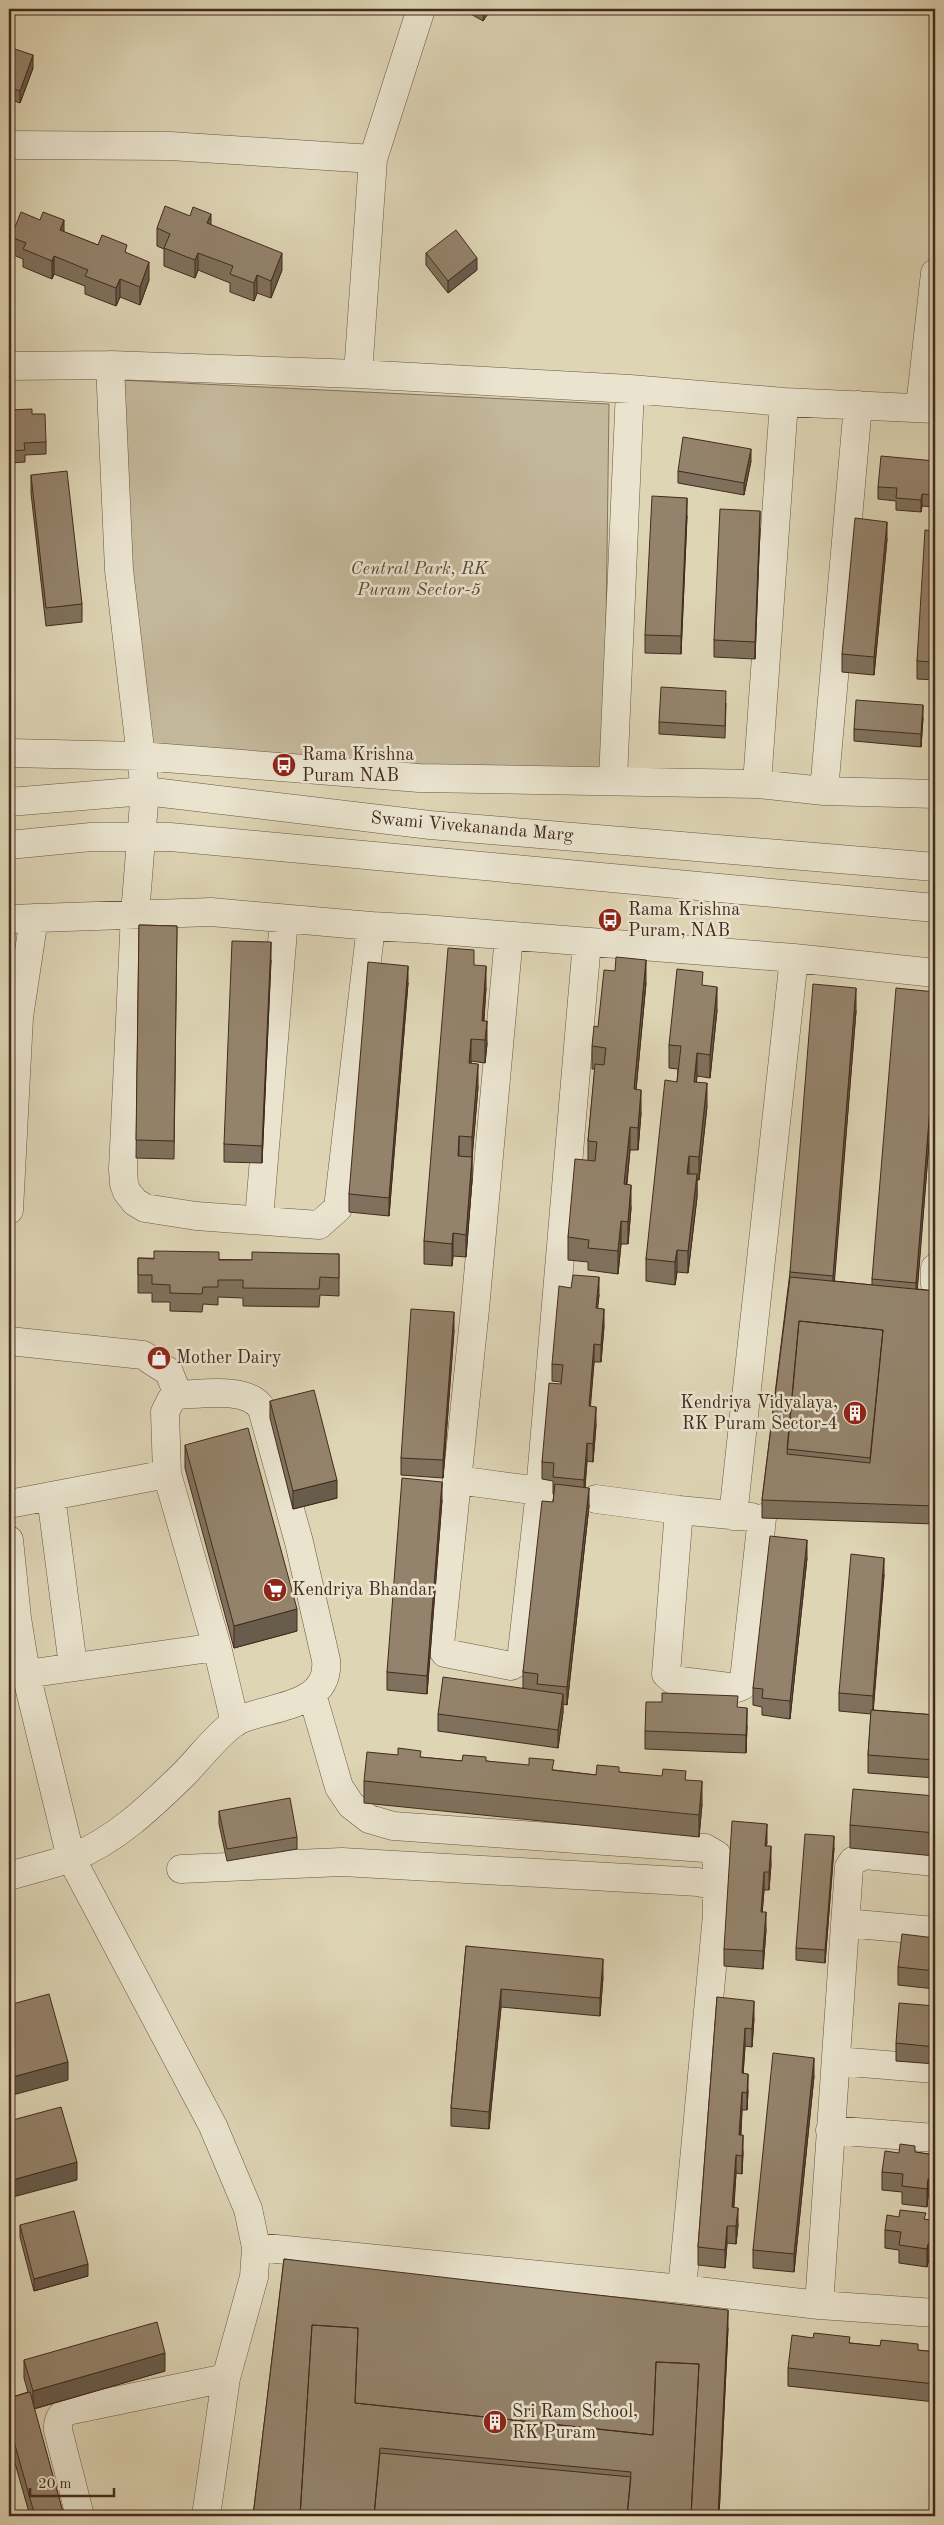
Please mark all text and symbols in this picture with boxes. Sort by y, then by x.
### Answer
park label: Central Park, RK Puram Sector-5 [351,560,490,599]
place label: Rama Krishna Puram NAB [302,746,414,785]
bus stop icon: Rama Krishna Puram NAB [271,752,297,778]
street label: Swami Vivekananda Marg [370,809,574,845]
place label: Rama Krishna Puram, NAB [628,901,740,940]
bus stop icon: Rama Krishna Puram, NAB [597,907,623,933]
shop icon: Mother Dairy [146,1345,172,1371]
place label: Mother Dairy [176,1349,282,1367]
place label: Kendriya Vidyalaya, RK Puram Sector-4 [680,1394,838,1433]
building icon: Kendriya Vidyalaya, RK Puram Sector-4 [842,1400,868,1426]
supermarket icon: Kendriya Bhandar [262,1577,288,1603]
place label: Kendriya Bhandar [292,1581,435,1599]
place label: Sri Ram School, RK Puram [512,2403,638,2442]
building icon: Sri Ram School, RK Puram [482,2409,508,2435]
scale bar [30,2465,114,2497]
text: 20 m [38,2477,72,2492]

